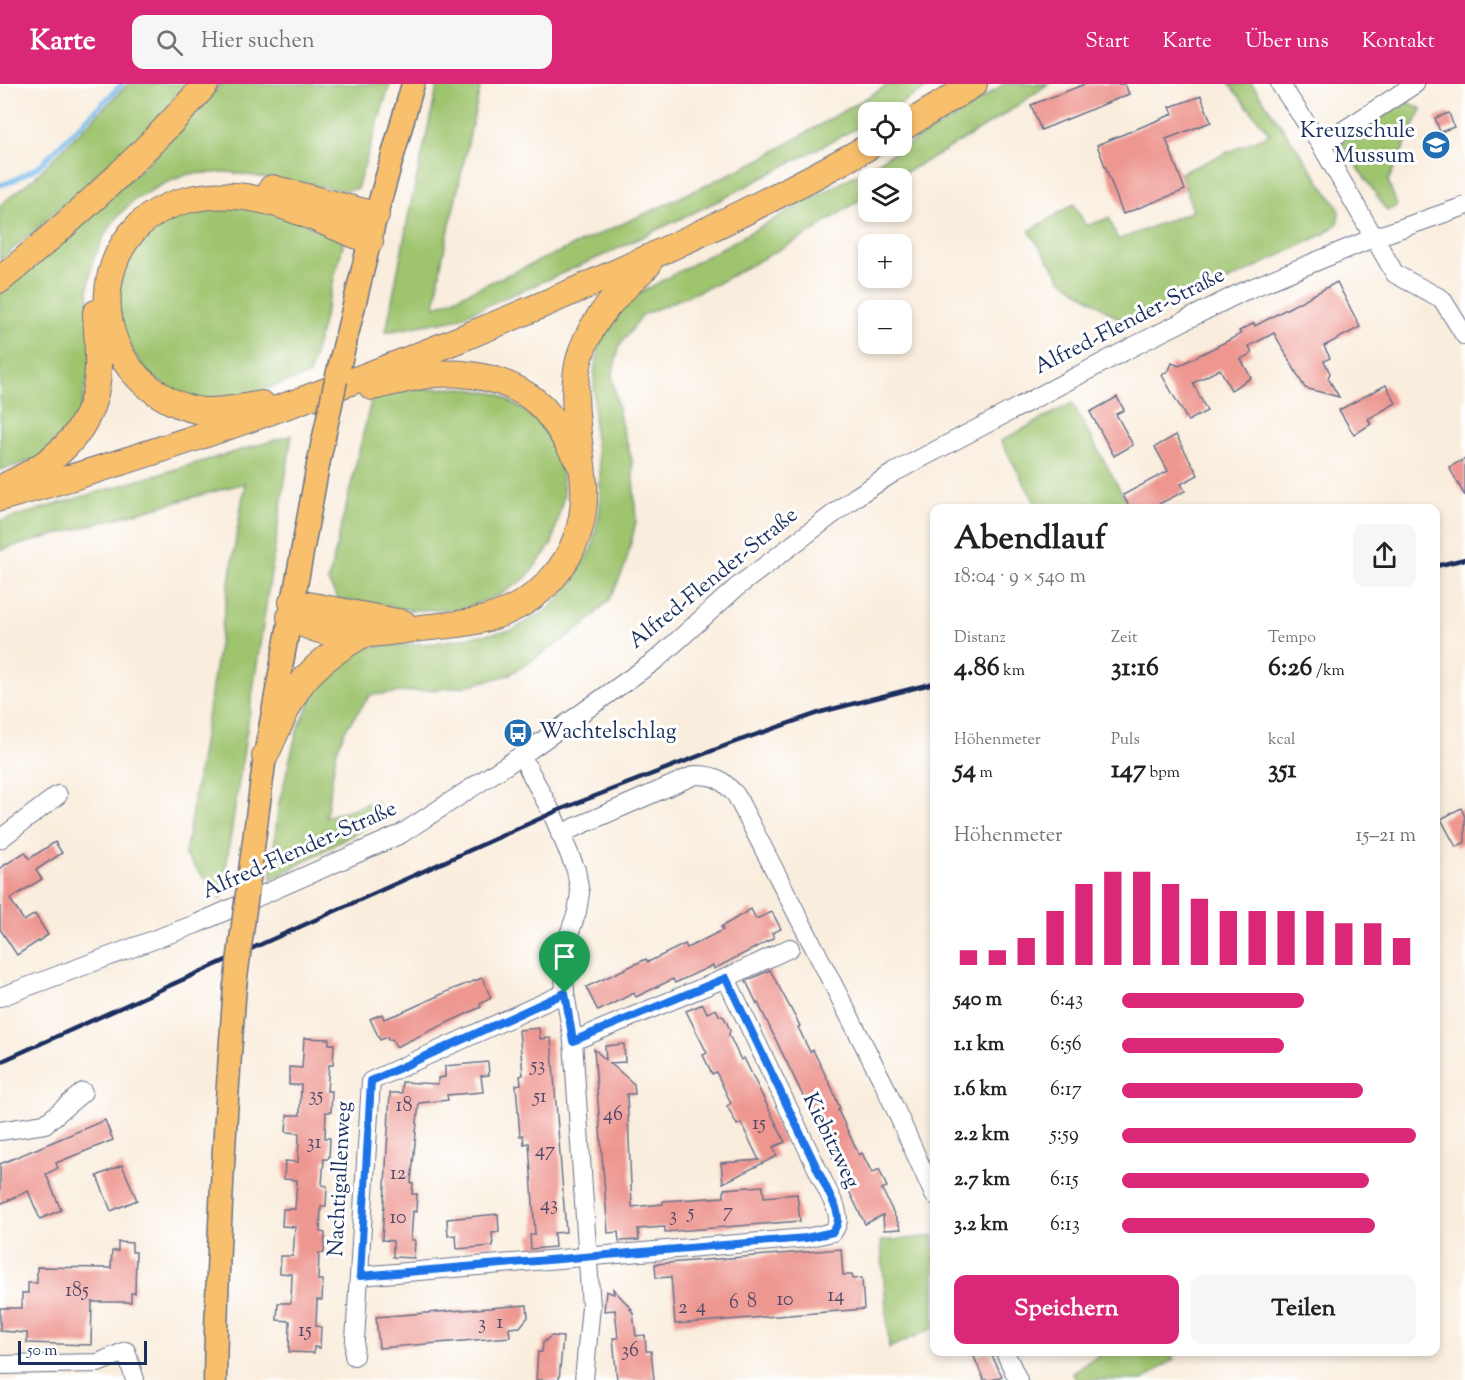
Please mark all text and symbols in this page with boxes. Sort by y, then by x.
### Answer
search box [132,15,552,69]
text: Karte [30,22,96,62]
icon: search [153,26,186,59]
text: Hier suchen [201,26,315,58]
text: Start [1085,27,1129,57]
text: Karte [1162,27,1212,57]
text: Über uns [1245,27,1329,57]
text: Kontakt [1362,27,1435,57]
map controls [858,102,912,354]
button: locate [858,102,912,156]
place label: Kreuzschule Mussum [1300,116,1415,173]
school or university icon: Kreuzschule Mussum [1420,129,1452,161]
button: layers [858,168,912,222]
button: + [858,234,912,288]
street label: Alfred-Flender-Straße [1029,260,1231,384]
button: − [858,300,912,354]
street label: Alfred-Flender-Straße [622,500,806,658]
text: Abendlauf [954,516,1106,564]
button: share [1353,524,1416,587]
text: 18:04 · 9 × 540 m [954,563,1086,592]
text: Distanz [954,627,1006,650]
text: Zeit [1111,627,1137,650]
text: Tempo [1268,627,1316,650]
text: 4.86 [954,650,1000,687]
text: 31:16 [1111,650,1159,687]
text: 6:26 [1268,650,1313,687]
text: km [1000,660,1025,683]
text: /km [1313,660,1345,683]
bus stop icon: Wachtelschlag [502,717,534,749]
place label: Wachtelschlag [539,717,677,749]
text: Höhenmeter [954,729,1041,752]
text: Puls [1111,729,1140,752]
text: kcal [1268,729,1296,752]
text: 54 [954,752,976,789]
text: 147 [1111,752,1146,789]
text: 351 [1268,752,1296,789]
text: m [976,762,993,785]
text: bpm [1146,762,1180,785]
street label: Alfred-Flender-Straße [198,794,402,908]
text: Höhenmeter [954,822,1063,851]
text: 15–21 m [1356,822,1416,851]
pin [539,931,590,993]
icon: arrive [548,940,581,973]
text: 540 m [954,986,1002,1015]
text: 6:43 [1050,986,1083,1015]
text: 1.1 km [954,1031,1004,1060]
text: 6:56 [1050,1031,1082,1060]
house number: 53 [530,1052,545,1081]
text: 1.6 km [954,1076,1007,1105]
text: 6:17 [1050,1076,1082,1105]
house number: 35 [309,1082,324,1111]
house number: 51 [532,1083,547,1112]
street label: Kiebitzweg [793,1088,867,1194]
house number: 18 [396,1092,412,1121]
street label: Nachtigallenweg [321,1100,361,1258]
house number: 46 [603,1101,623,1130]
house number: 15 [752,1110,766,1139]
text: 2.2 km [954,1121,1009,1150]
text: 5:59 [1050,1121,1079,1150]
house number: 31 [307,1129,322,1158]
house number: 47 [535,1137,555,1166]
house number: 12 [390,1160,406,1189]
text: 2.7 km [954,1166,1010,1195]
text: 6:15 [1050,1166,1079,1195]
house number: 43 [540,1191,558,1220]
house number: 7 [723,1198,733,1227]
house number: 5 [687,1199,695,1228]
house number: 3 [669,1202,677,1231]
house number: 10 [389,1204,407,1233]
text: 3.2 km [954,1211,1008,1240]
text: 6:13 [1050,1211,1080,1240]
button: Speichern [954,1275,1179,1344]
button: Teilen [1191,1275,1416,1344]
house number: 185 [65,1277,89,1306]
house number: 14 [828,1282,844,1311]
house number: 10 [776,1286,794,1315]
house number: 8 [747,1288,757,1317]
house number: 6 [729,1289,739,1318]
house number: 4 [696,1293,706,1322]
house number: 2 [678,1294,688,1323]
house number: 1 [497,1309,504,1338]
house number: 3 [478,1310,486,1339]
house number: 15 [298,1317,312,1346]
house number: 36 [621,1337,639,1366]
scale bar [18,1338,147,1366]
text: 50 m [27,1340,58,1363]

